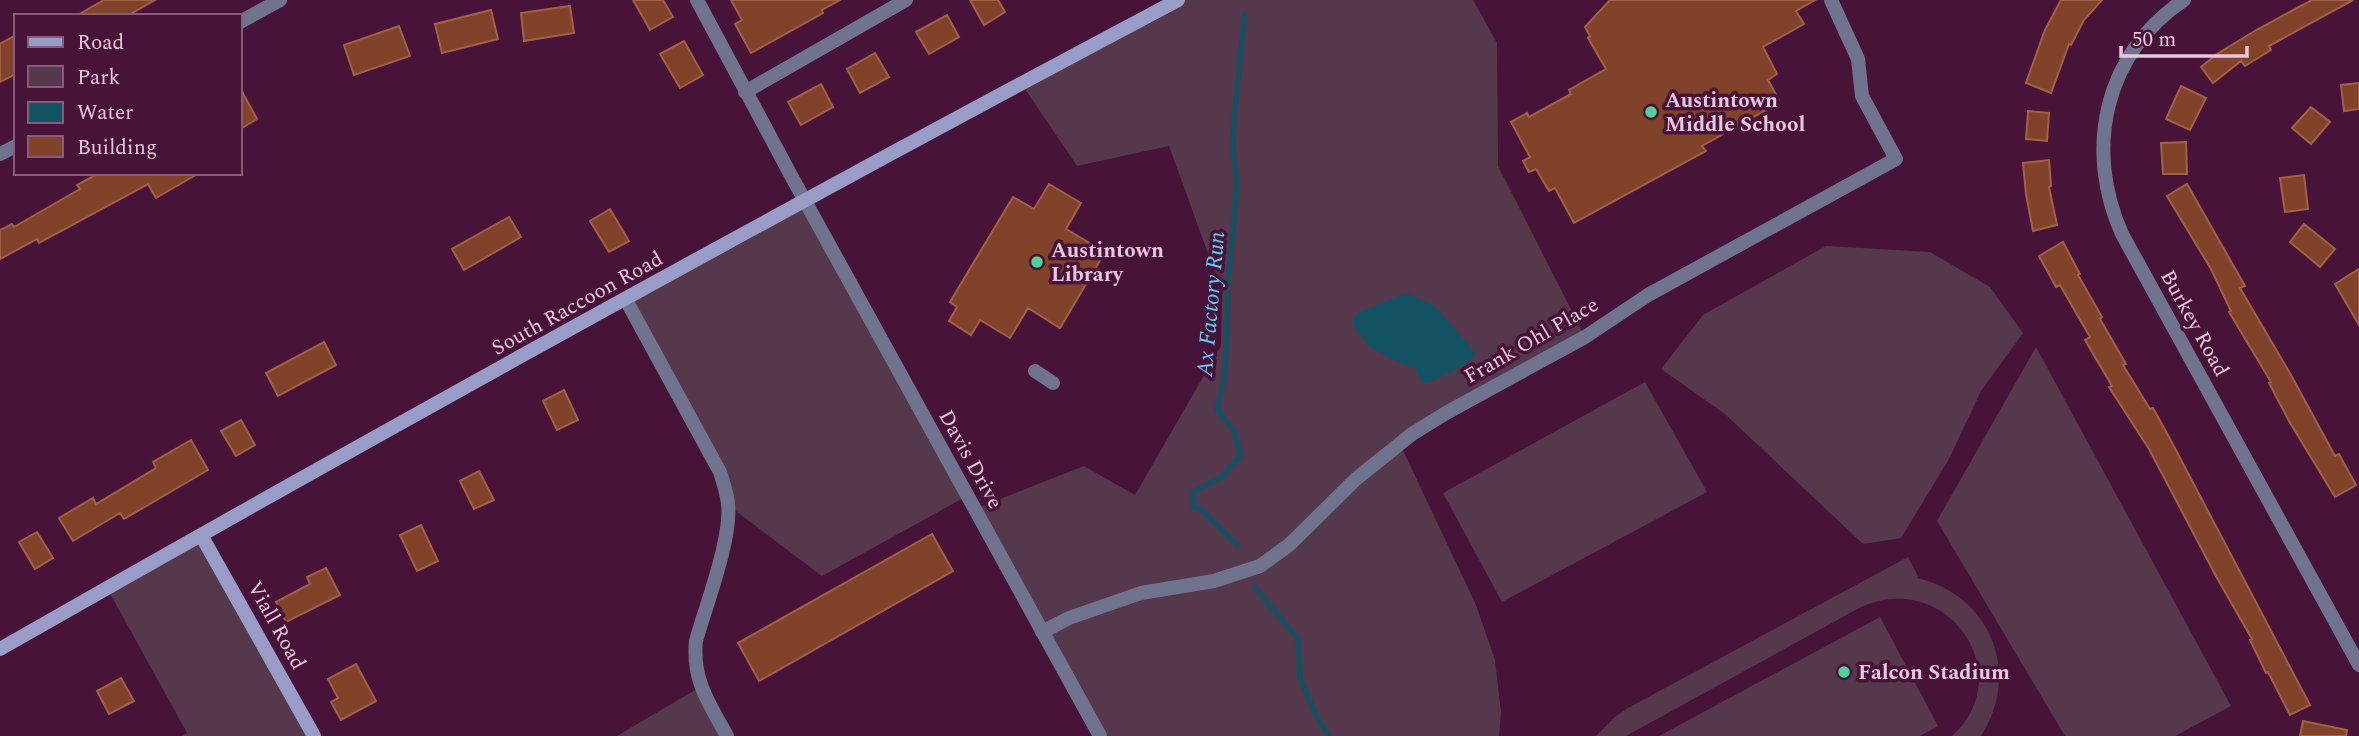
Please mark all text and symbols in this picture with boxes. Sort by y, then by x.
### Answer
legend [14,14,242,175]
scale bar [2121,14,2247,58]
text: 50 m [2132,24,2176,56]
text: Road [77,27,124,59]
text: Park [77,62,121,94]
place label: Austintown Middle School [1665,85,1805,141]
text: Water [77,97,133,129]
marker: Austintown Middle School [1643,104,1659,120]
text: Building [77,132,157,164]
water label: Ax Factory Run [1188,230,1235,379]
place label: Austintown Library [1051,235,1164,291]
street label: South Raccoon Road [486,243,669,364]
marker: Austintown Library [1029,254,1045,270]
street label: Burkey Road [2152,264,2237,383]
street label: Frank Ohl Place [1458,289,1605,392]
street label: Davis Drive [930,404,1011,515]
street label: Viall Road [239,575,314,676]
place label: Falcon Stadium [1858,657,2010,689]
marker: Falcon Stadium [1836,664,1852,680]

